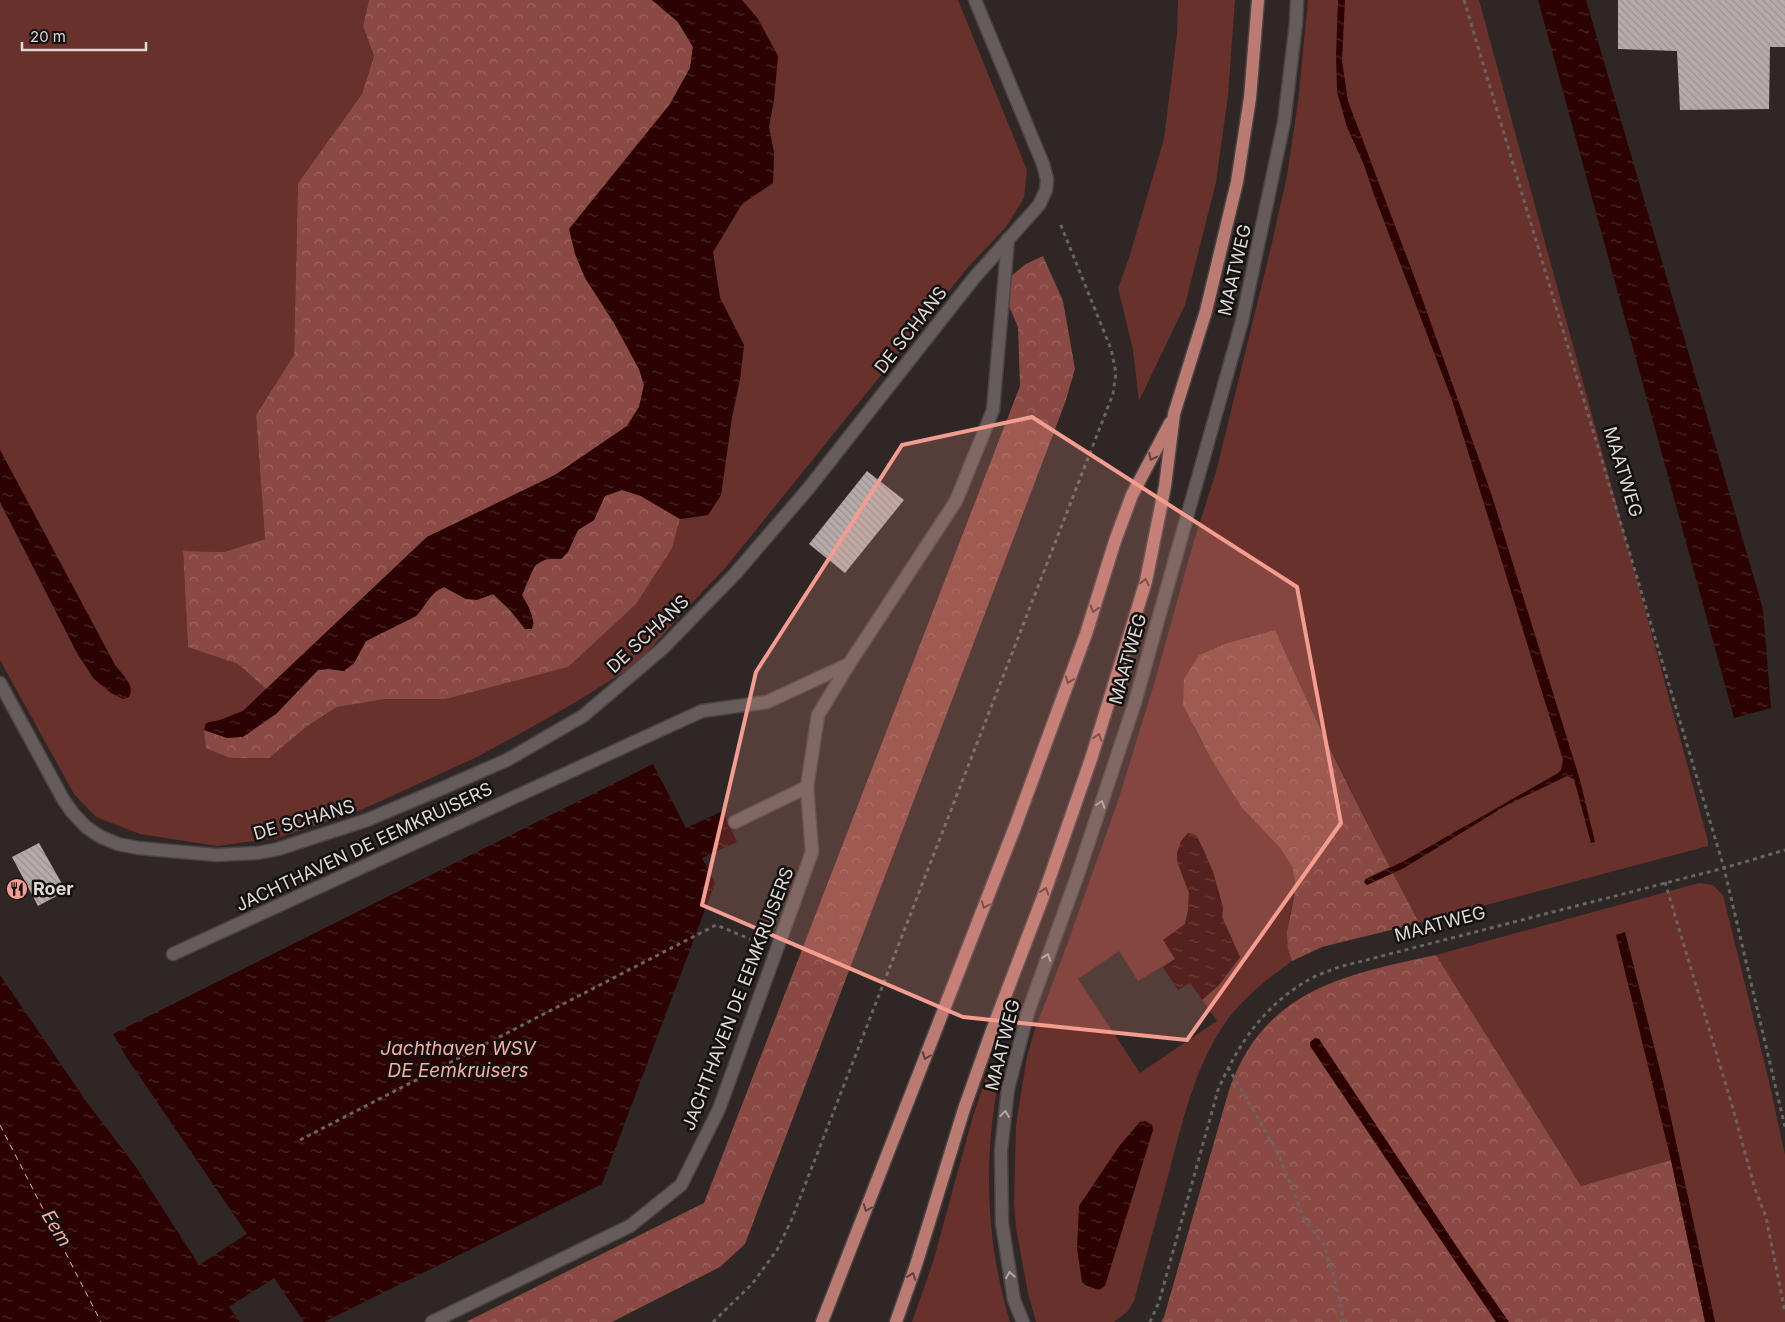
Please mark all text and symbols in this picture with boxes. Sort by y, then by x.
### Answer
scale bar [22,20,146,52]
text: 20 m [30,27,66,46]
street label: MAATWEG [1214,222,1255,318]
street label: DE SCHANS [870,282,951,377]
street label: MAATWEG [1600,424,1647,520]
one-way arrow [1148,452,1158,461]
one-way arrow [1139,577,1150,586]
street label: DE SCHANS [602,590,693,677]
one-way arrow [1089,604,1099,612]
street label: MAATWEG [1105,611,1150,707]
one-way arrow [1065,675,1075,684]
one-way arrow [1093,734,1103,742]
street label: JACHTHAVEN DE EEMKRUISERS [232,778,495,915]
street label: DE SCHANS [251,795,357,844]
one-way arrow [1095,800,1105,809]
street label: JACHTHAVEN DE EEMKRUISERS [677,864,798,1134]
restaurant icon: Roer [5,877,29,901]
place label: Roer [33,878,74,899]
one-way arrow [1040,887,1050,896]
one-way arrow [980,900,991,909]
street label: MAATWEG [1392,901,1488,946]
one-way arrow [1042,954,1052,962]
street label: MAATWEG [981,997,1024,1093]
water label: Jachthaven WSV DE Eemkruisers [380,1037,538,1082]
one-way arrow [921,1052,931,1060]
one-way arrow [999,1109,1010,1117]
one-way arrow [862,1203,873,1212]
water label: Eem [37,1206,76,1251]
one-way arrow [1006,1271,1016,1280]
one-way arrow [906,1272,916,1281]

